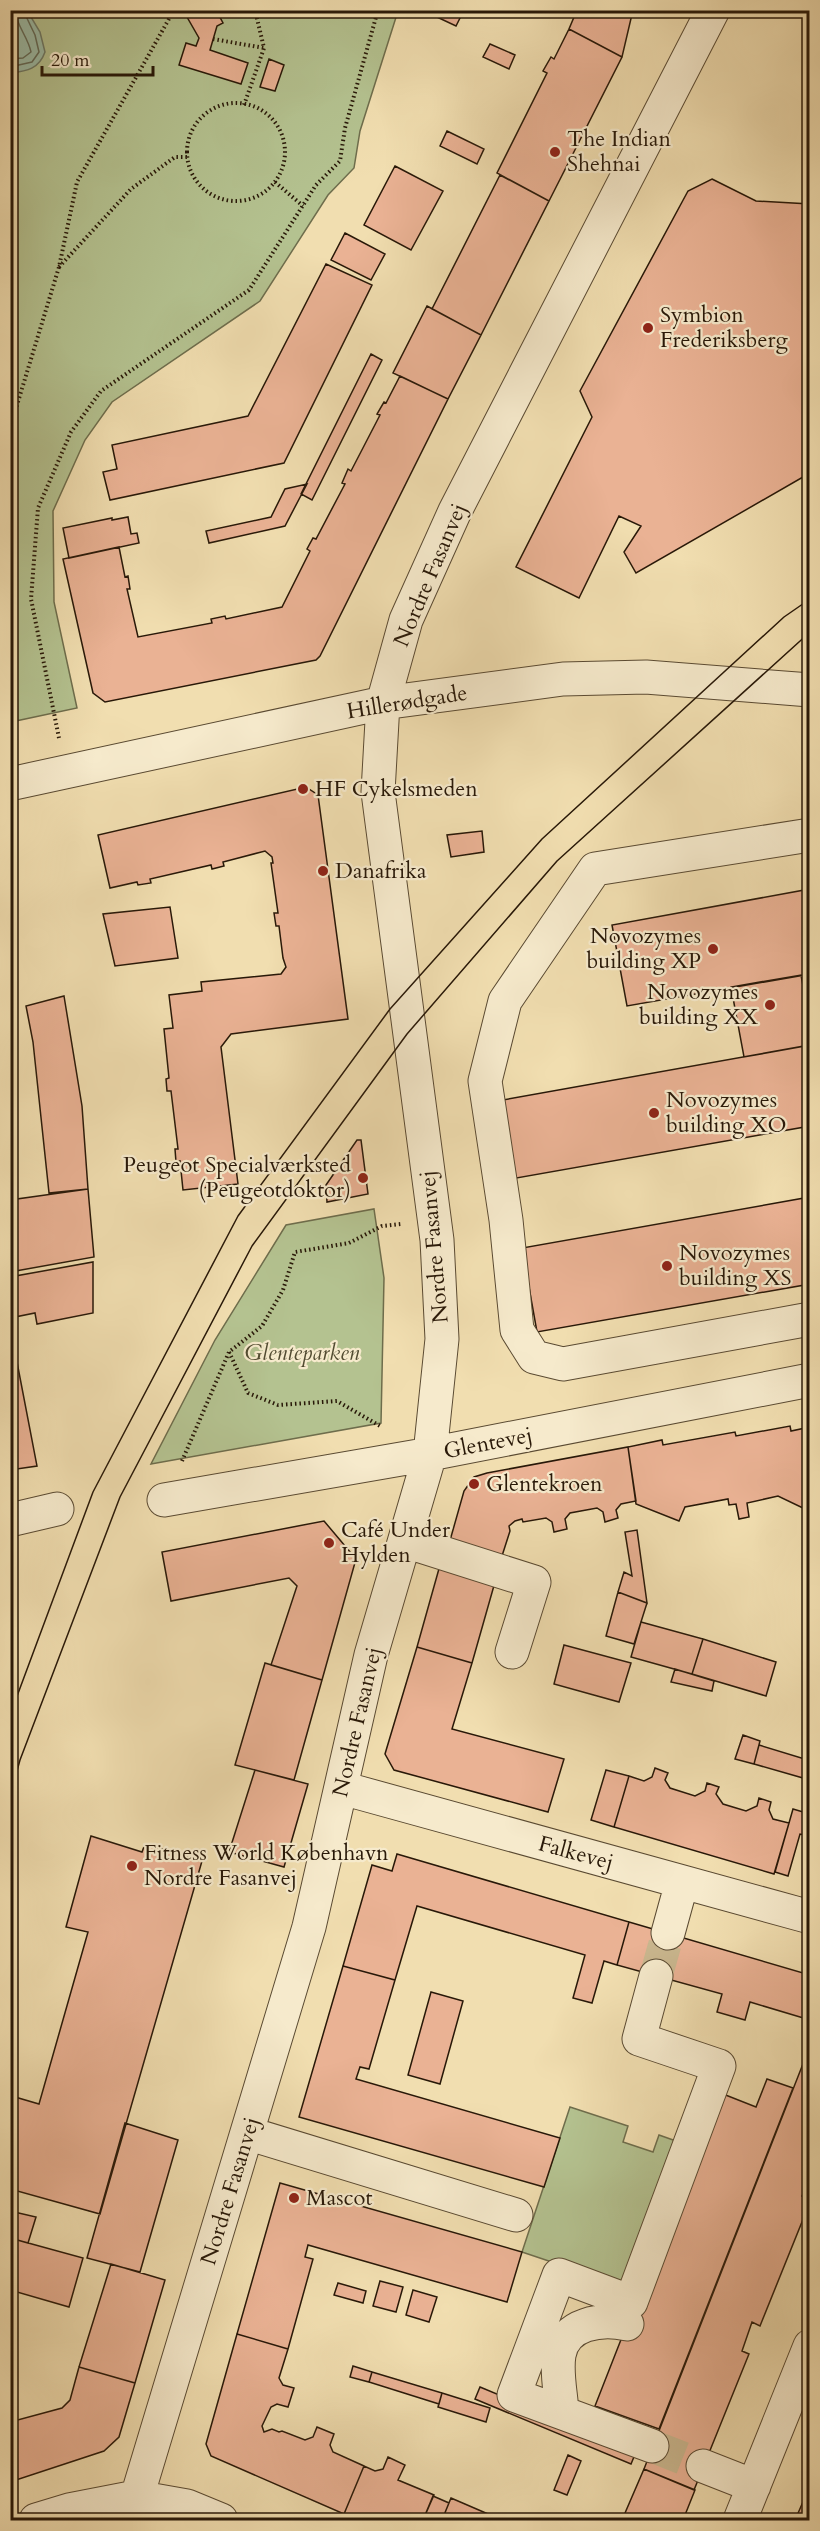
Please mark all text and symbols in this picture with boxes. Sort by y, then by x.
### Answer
scale bar [42,39,153,77]
text: 20 m [51,48,90,73]
place label: The Indian Shehnai [567,124,672,179]
marker: The Indian Shehnai [548,145,562,159]
place label: Symbion Frederiksberg [660,300,788,355]
marker: Symbion Frederiksberg [641,321,655,335]
street label: Nordre Fasanvej [386,499,474,651]
street label: Hillerødgade [345,678,469,726]
place label: HF Cykelsmeden [315,774,478,804]
marker: HF Cykelsmeden [296,782,310,796]
place label: Danafrika [335,856,427,886]
marker: Danafrika [316,864,330,878]
place label: Novozymes building XP [586,921,701,976]
marker: Novozymes building XP [706,942,720,956]
place label: Novozymes building XX [639,977,759,1032]
marker: Novozymes building XX [763,998,777,1012]
place label: Novozymes building XO [666,1085,787,1140]
marker: Novozymes building XO [647,1106,661,1120]
place label: Peugeot Specialværksted (Peugeotdoktor) [123,1150,351,1205]
street label: Nordre Fasanvej [412,1169,456,1325]
marker: Peugeot Specialværksted (Peugeotdoktor) [356,1171,370,1185]
place label: Novozymes building XS [679,1238,792,1293]
marker: Novozymes building XS [660,1259,674,1273]
park label: Glenteparken [245,1338,360,1368]
street label: Glentevej [441,1420,535,1466]
place label: Glentekroen [486,1469,603,1499]
marker: Glentekroen [467,1477,481,1491]
place label: Café Under Hylden [341,1515,451,1570]
marker: Café Under Hylden [322,1536,336,1550]
street label: Nordre Fasanvej [325,1644,389,1800]
street label: Falkevej [535,1829,617,1877]
place label: Fitness World København Nordre Fasanvej [144,1838,389,1893]
marker: Fitness World København Nordre Fasanvej [125,1859,139,1873]
street label: Nordre Fasanvej [193,2113,267,2269]
place label: Mascot [306,2183,373,2213]
marker: Mascot [287,2191,301,2205]

